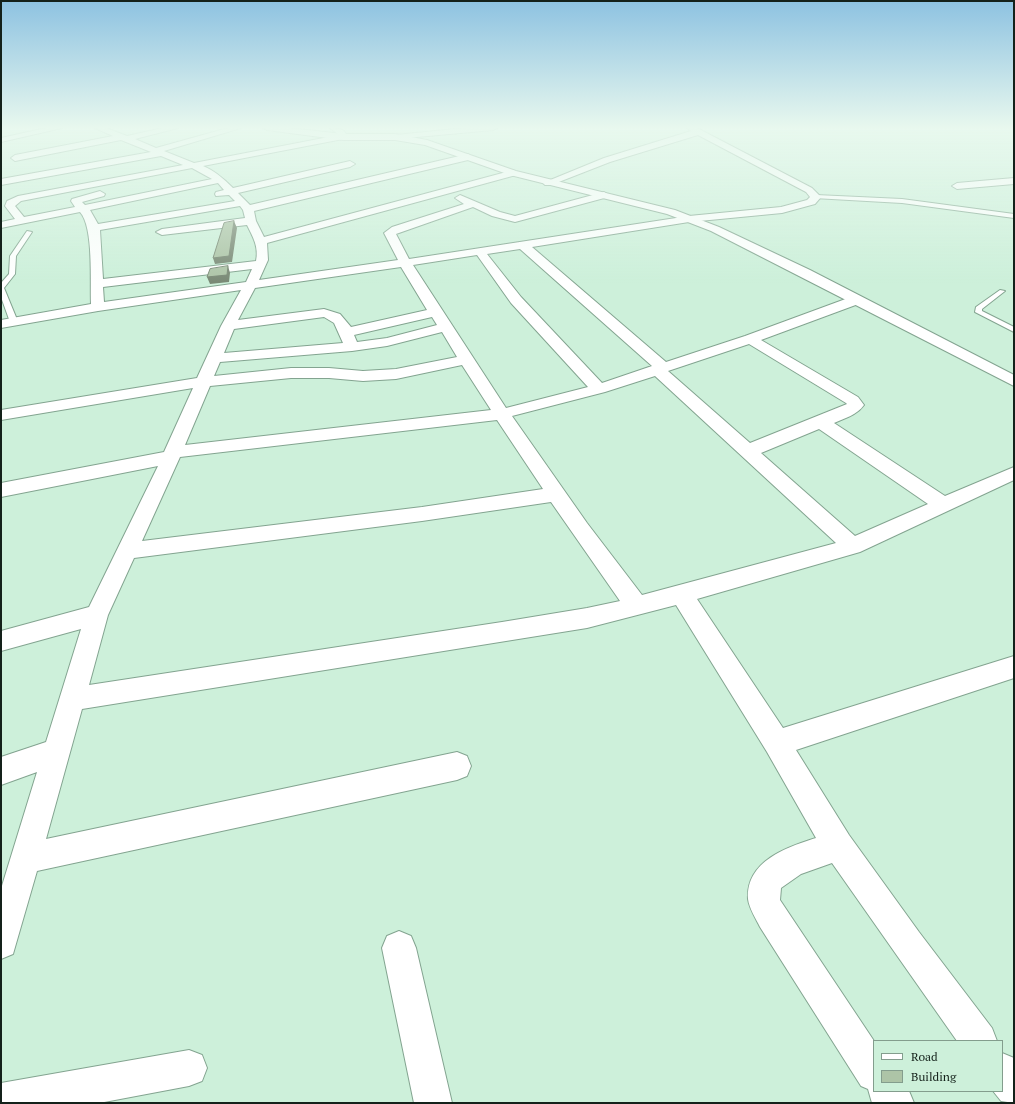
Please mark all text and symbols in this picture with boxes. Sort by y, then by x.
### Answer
legend [873,1040,1003,1092]
text: Road [911,1049,938,1064]
text: Building [911,1069,956,1084]

